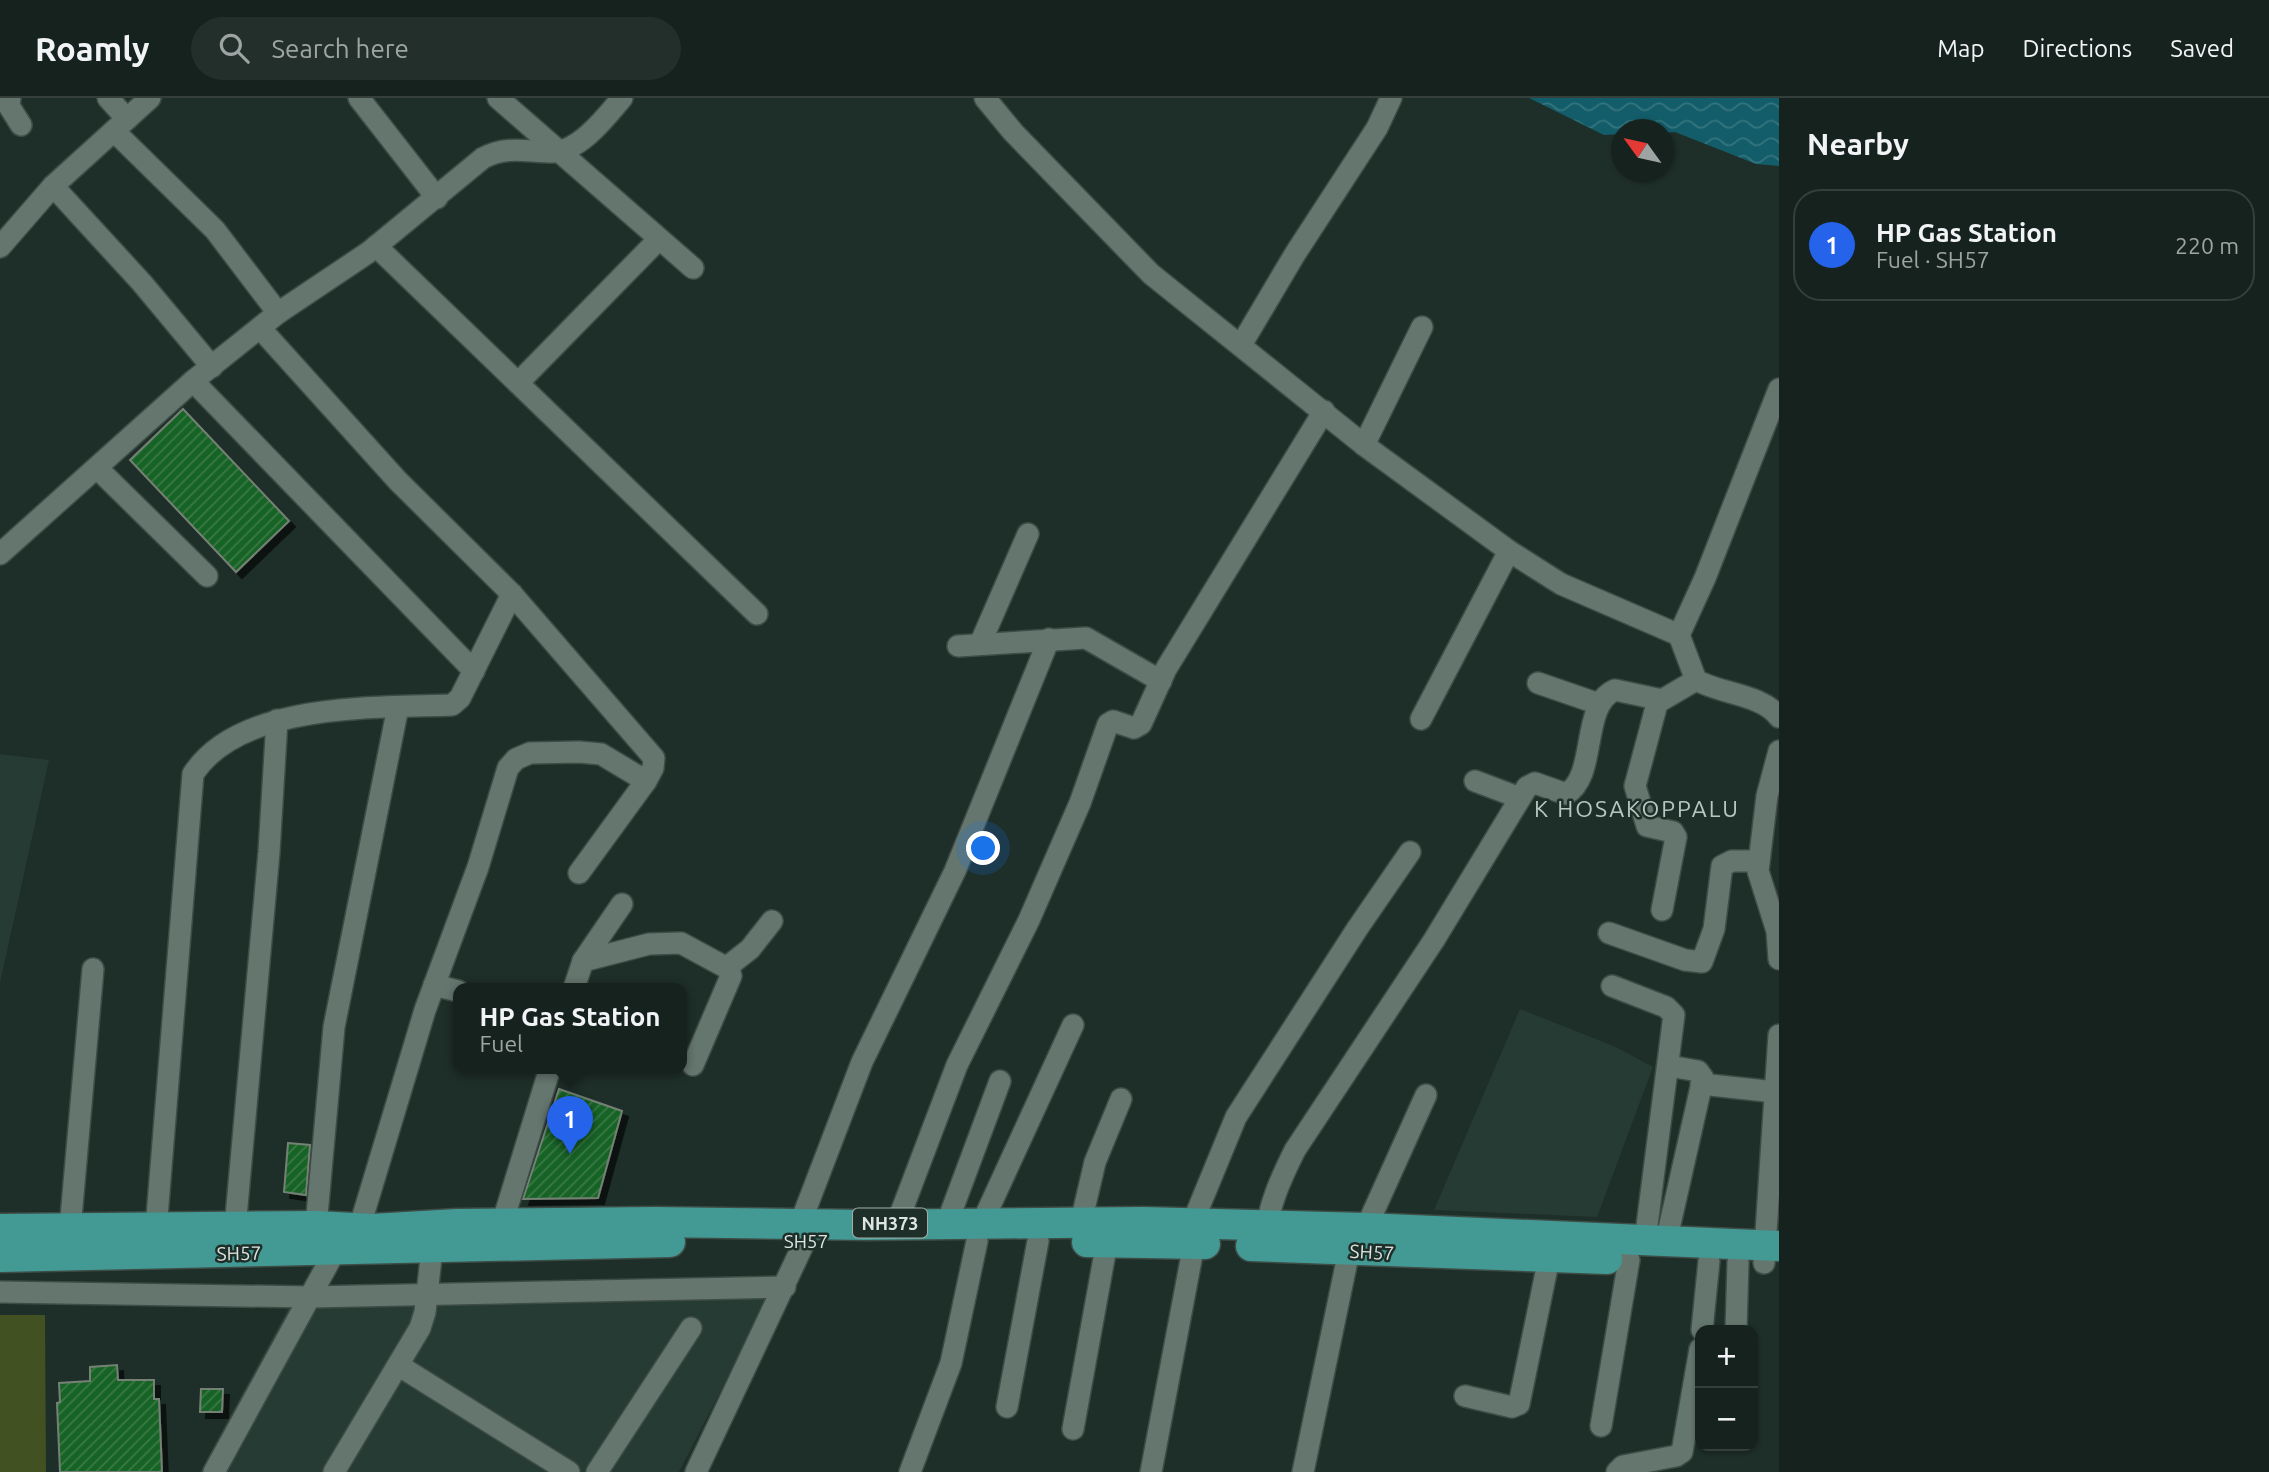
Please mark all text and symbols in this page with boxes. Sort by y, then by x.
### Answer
search box [191,17,681,80]
icon: search [215,29,253,67]
text: Roamly [35,30,149,67]
text: Search here [271,34,409,63]
text: Map [1937,35,1984,62]
text: Directions [2022,35,2132,62]
text: Saved [2170,35,2234,62]
north arrow [1611,119,1674,182]
text: Nearby [1807,127,1909,161]
text: HP Gas Station [1876,218,2057,247]
text: 1 [1826,233,1838,258]
text: 220 m [2175,233,2239,258]
text: Fuel · SH57 [1876,247,1990,272]
district label: K HOSAKOPPALU [1534,796,1740,821]
your location [966,831,1000,865]
popup [453,983,687,1074]
text: HP Gas Station [480,1002,661,1031]
text: Fuel [480,1031,523,1056]
pin: 1 [547,1096,593,1154]
road number: NH373 [853,1208,927,1238]
street label: SH57 [784,1230,828,1252]
street label: SH57 [1349,1240,1395,1264]
street label: SH57 [216,1242,262,1264]
map controls [1695,1325,1758,1451]
button: + [1695,1325,1758,1388]
button: − [1695,1388,1758,1451]

